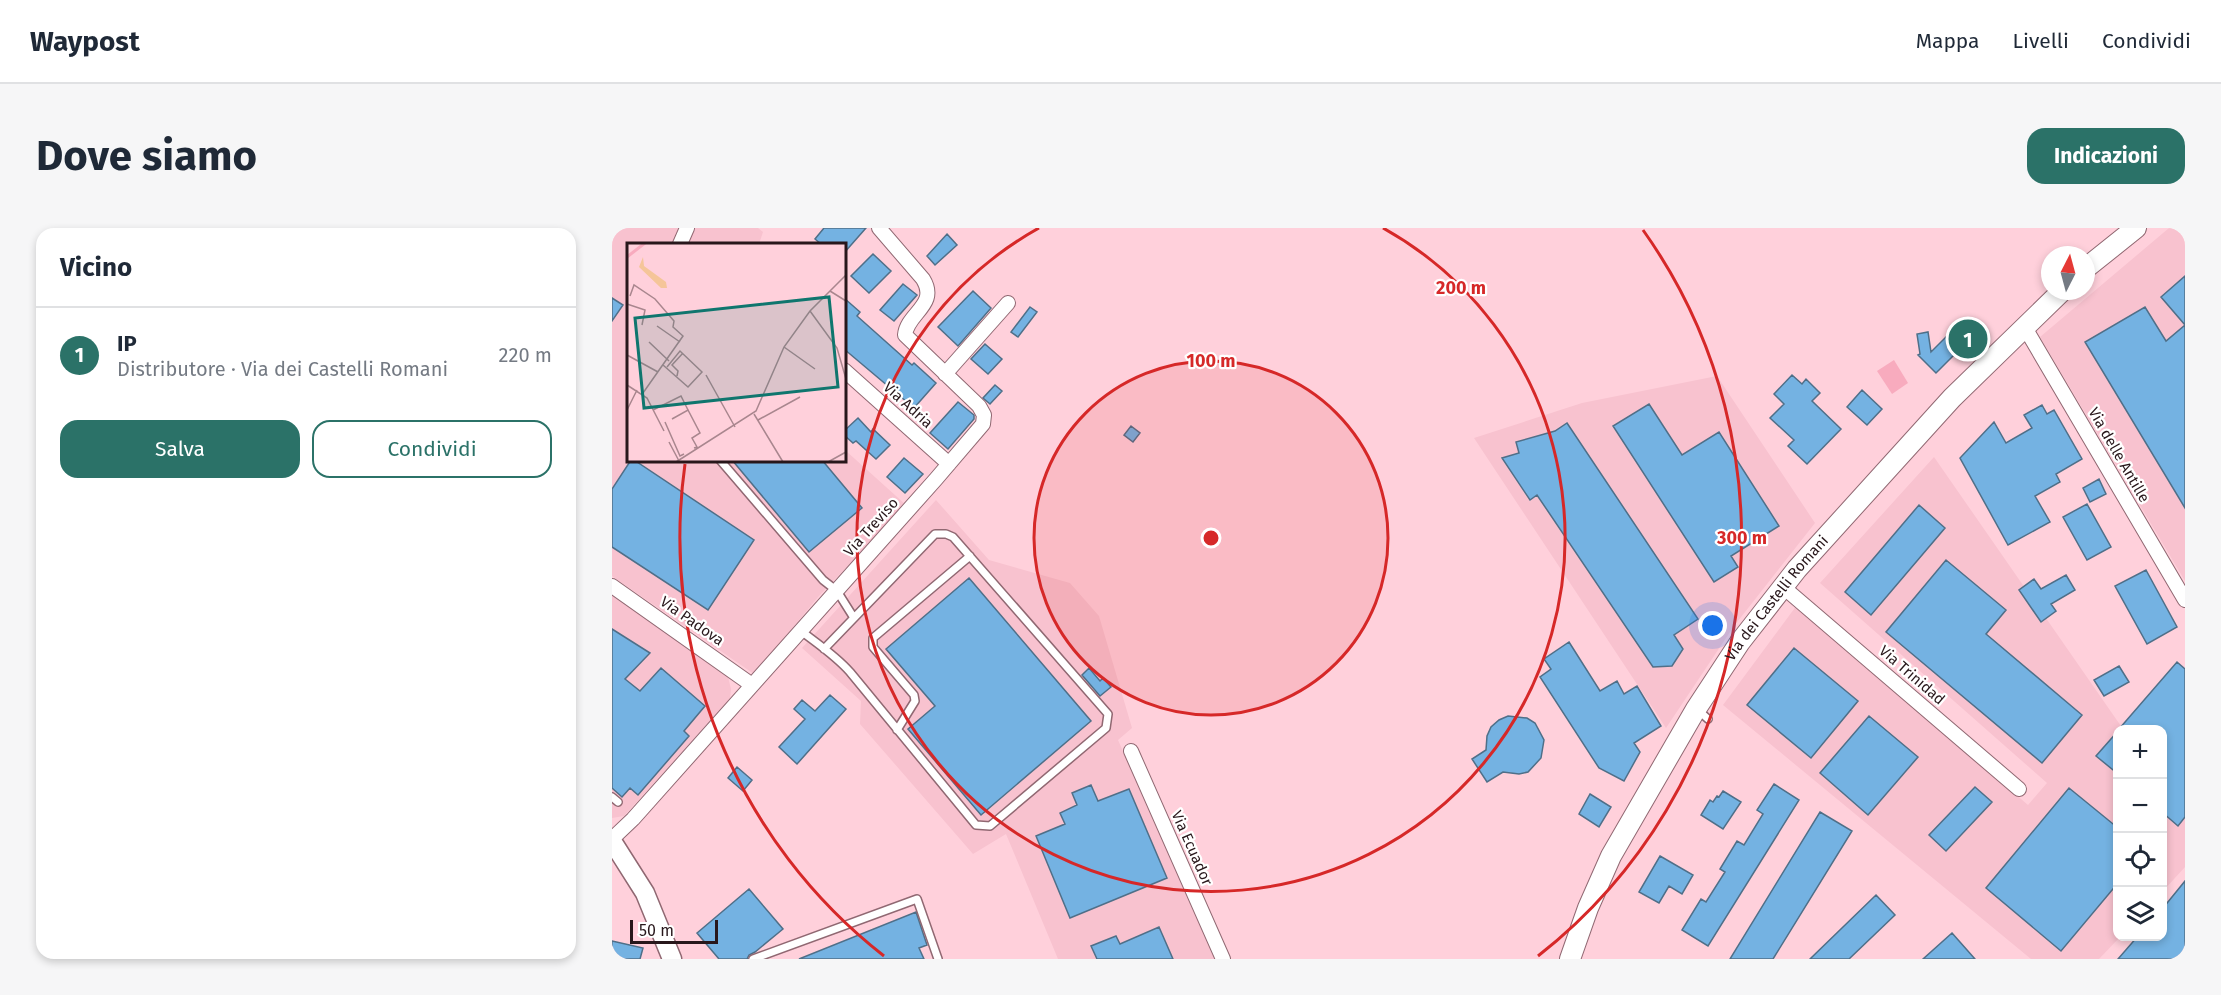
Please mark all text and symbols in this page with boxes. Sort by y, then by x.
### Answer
text: Waypost [30,25,140,58]
text: Mappa [1916,28,1980,54]
text: Livelli [2013,28,2069,54]
text: Condividi [2102,28,2191,54]
button: Indicazioni [2027,128,2185,184]
text: Dove siamo [36,131,257,181]
inset map [627,243,846,462]
north arrow [2041,246,2095,300]
text: Vicino [60,252,132,283]
text: 200 m [1436,277,1486,299]
pin: 1 [1948,316,1988,362]
text: IP [117,330,137,357]
text: 1 [75,343,84,367]
text: 220 m [499,343,552,367]
text: 100 m [1187,350,1235,372]
text: Distributore · Via dei Castelli Romani [117,357,448,381]
street label: Via Adria [880,378,936,432]
street label: Via delle Antille [2085,404,2153,506]
button: Salva [60,420,300,478]
button: Condividi [312,420,552,478]
street label: Via Treviso [840,494,902,560]
text: 300 m [1716,527,1767,549]
centre of rings [1201,528,1221,548]
street label: Via dei Castelli Romani [1721,532,1832,664]
street label: Via Padova [657,592,727,650]
your location [1698,611,1727,640]
street label: Via Trinidad [1875,642,1949,708]
map controls [2113,725,2167,941]
button: + [2113,725,2167,779]
button: − [2113,779,2167,833]
street label: Via Ecuador [1168,808,1217,888]
button: locate [2113,833,2167,887]
button: layers [2113,887,2167,941]
scale bar [630,917,718,944]
text: 50 m [639,921,674,940]

